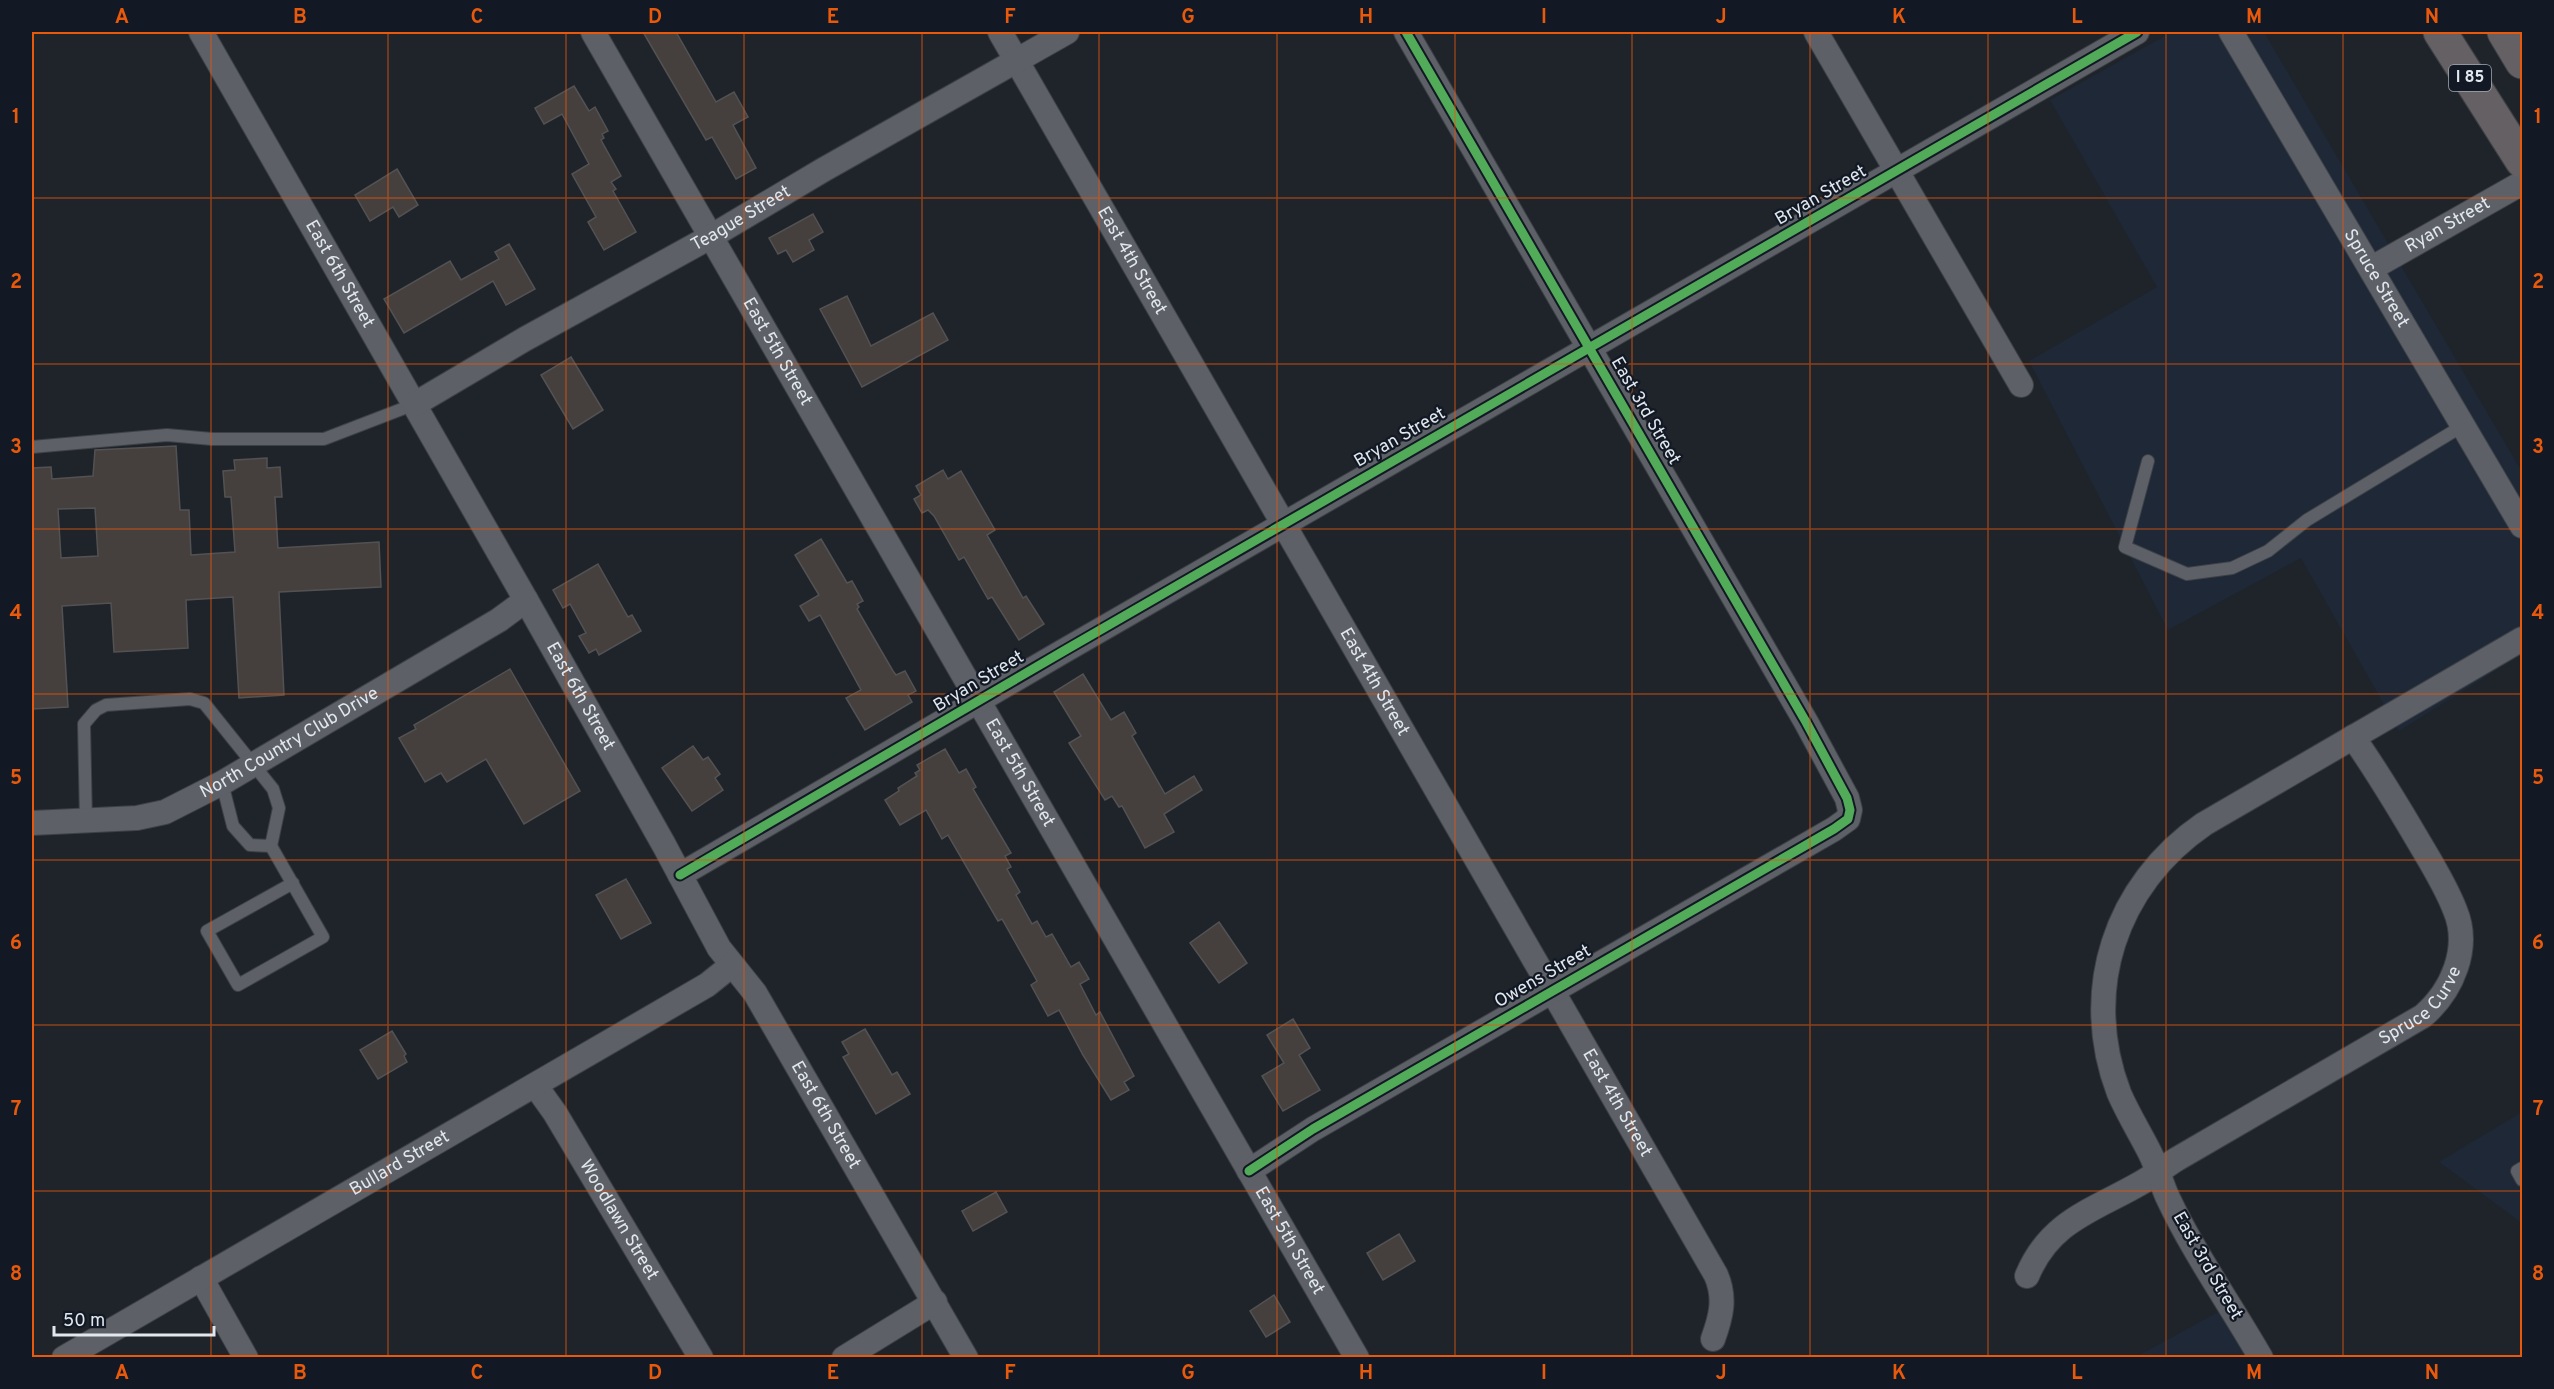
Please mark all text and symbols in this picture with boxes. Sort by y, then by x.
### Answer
text: A [115,5,129,31]
text: B [293,5,307,31]
text: C [471,5,483,31]
text: D [648,5,662,31]
text: E [827,5,839,31]
text: F [1004,5,1016,31]
text: G [1181,5,1195,31]
text: H [1359,5,1373,31]
text: I [1541,5,1547,31]
text: J [1715,5,1727,31]
text: K [1892,5,1906,31]
text: L [2071,5,2083,31]
text: M [2246,5,2262,31]
text: N [2425,5,2439,31]
road number: I 85 [2449,65,2491,91]
text: 1 [12,105,20,131]
text: 1 [2534,105,2542,131]
street label: Bryan Street [1771,161,1871,231]
street label: Teague Street [687,180,795,257]
street label: Ryan Street [2401,192,2494,258]
street label: East 4th Street [1092,203,1172,319]
street label: East 6th Street [300,216,380,332]
street label: Spruce Street [2338,225,2414,332]
text: 2 [10,270,22,296]
text: 2 [2532,270,2544,296]
street label: East 5th Street [737,294,817,410]
street label: East 3rd Street [1605,353,1685,469]
street label: Bryan Street [1350,403,1450,473]
text: 3 [10,435,22,461]
text: 3 [2532,435,2544,461]
text: 4 [10,601,22,627]
text: 4 [2532,601,2544,627]
street label: East 4th Street [1334,624,1415,740]
street label: East 6th Street [541,638,620,755]
street label: Bryan Street [929,646,1029,718]
street label: North Country Club Drive [196,682,383,804]
street label: East 5th Street [980,715,1060,831]
text: 5 [10,766,22,792]
text: 5 [2532,766,2544,792]
text: 6 [10,931,22,957]
text: 6 [2532,931,2544,957]
street label: Owens Street [1491,940,1595,1014]
street label: Spruce Curve [2375,963,2467,1051]
street label: East 4th Street [1577,1045,1657,1161]
street label: East 6th Street [785,1057,866,1173]
text: 7 [11,1097,21,1123]
text: 7 [2533,1097,2543,1123]
street label: Bullard Street [346,1125,454,1201]
street label: Woodlawn Street [574,1156,664,1285]
street label: East 5th Street [1249,1183,1330,1299]
street label: East 3rd Street [2167,1208,2247,1324]
text: 8 [10,1262,22,1288]
text: 8 [2532,1262,2544,1288]
scale bar [54,1299,214,1337]
text: 50 m [63,1310,105,1333]
text: A [115,1361,129,1387]
text: B [293,1361,307,1387]
text: C [471,1361,483,1387]
text: D [648,1361,662,1387]
text: E [827,1361,839,1387]
text: F [1004,1361,1016,1387]
text: G [1181,1361,1195,1387]
text: H [1359,1361,1373,1387]
text: I [1541,1361,1547,1387]
text: J [1715,1361,1727,1387]
text: K [1892,1361,1906,1387]
text: L [2071,1361,2083,1387]
text: M [2246,1361,2262,1387]
text: N [2425,1361,2439,1387]

